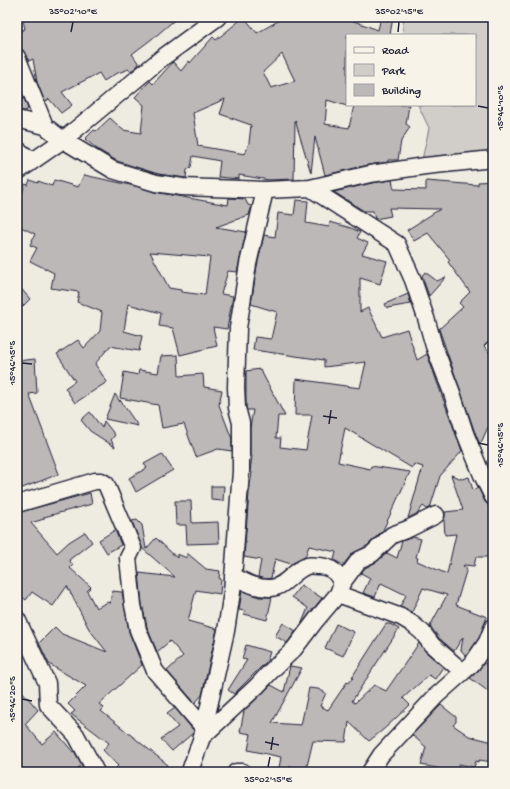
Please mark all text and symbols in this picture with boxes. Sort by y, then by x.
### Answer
text: 35°02'10"E [48,6,98,18]
text: 35°02'15"E [374,6,424,18]
legend [346,34,476,106]
text: Road [382,45,409,59]
text: Park [381,65,407,79]
text: Building [381,85,421,99]
text: 15°46'10"S [495,85,507,131]
text: 15°46'15"S [7,341,19,386]
text: 15°46'15"S [495,423,507,468]
text: 15°46'20"S [7,676,19,723]
text: 35°02'15"E [243,774,293,786]

